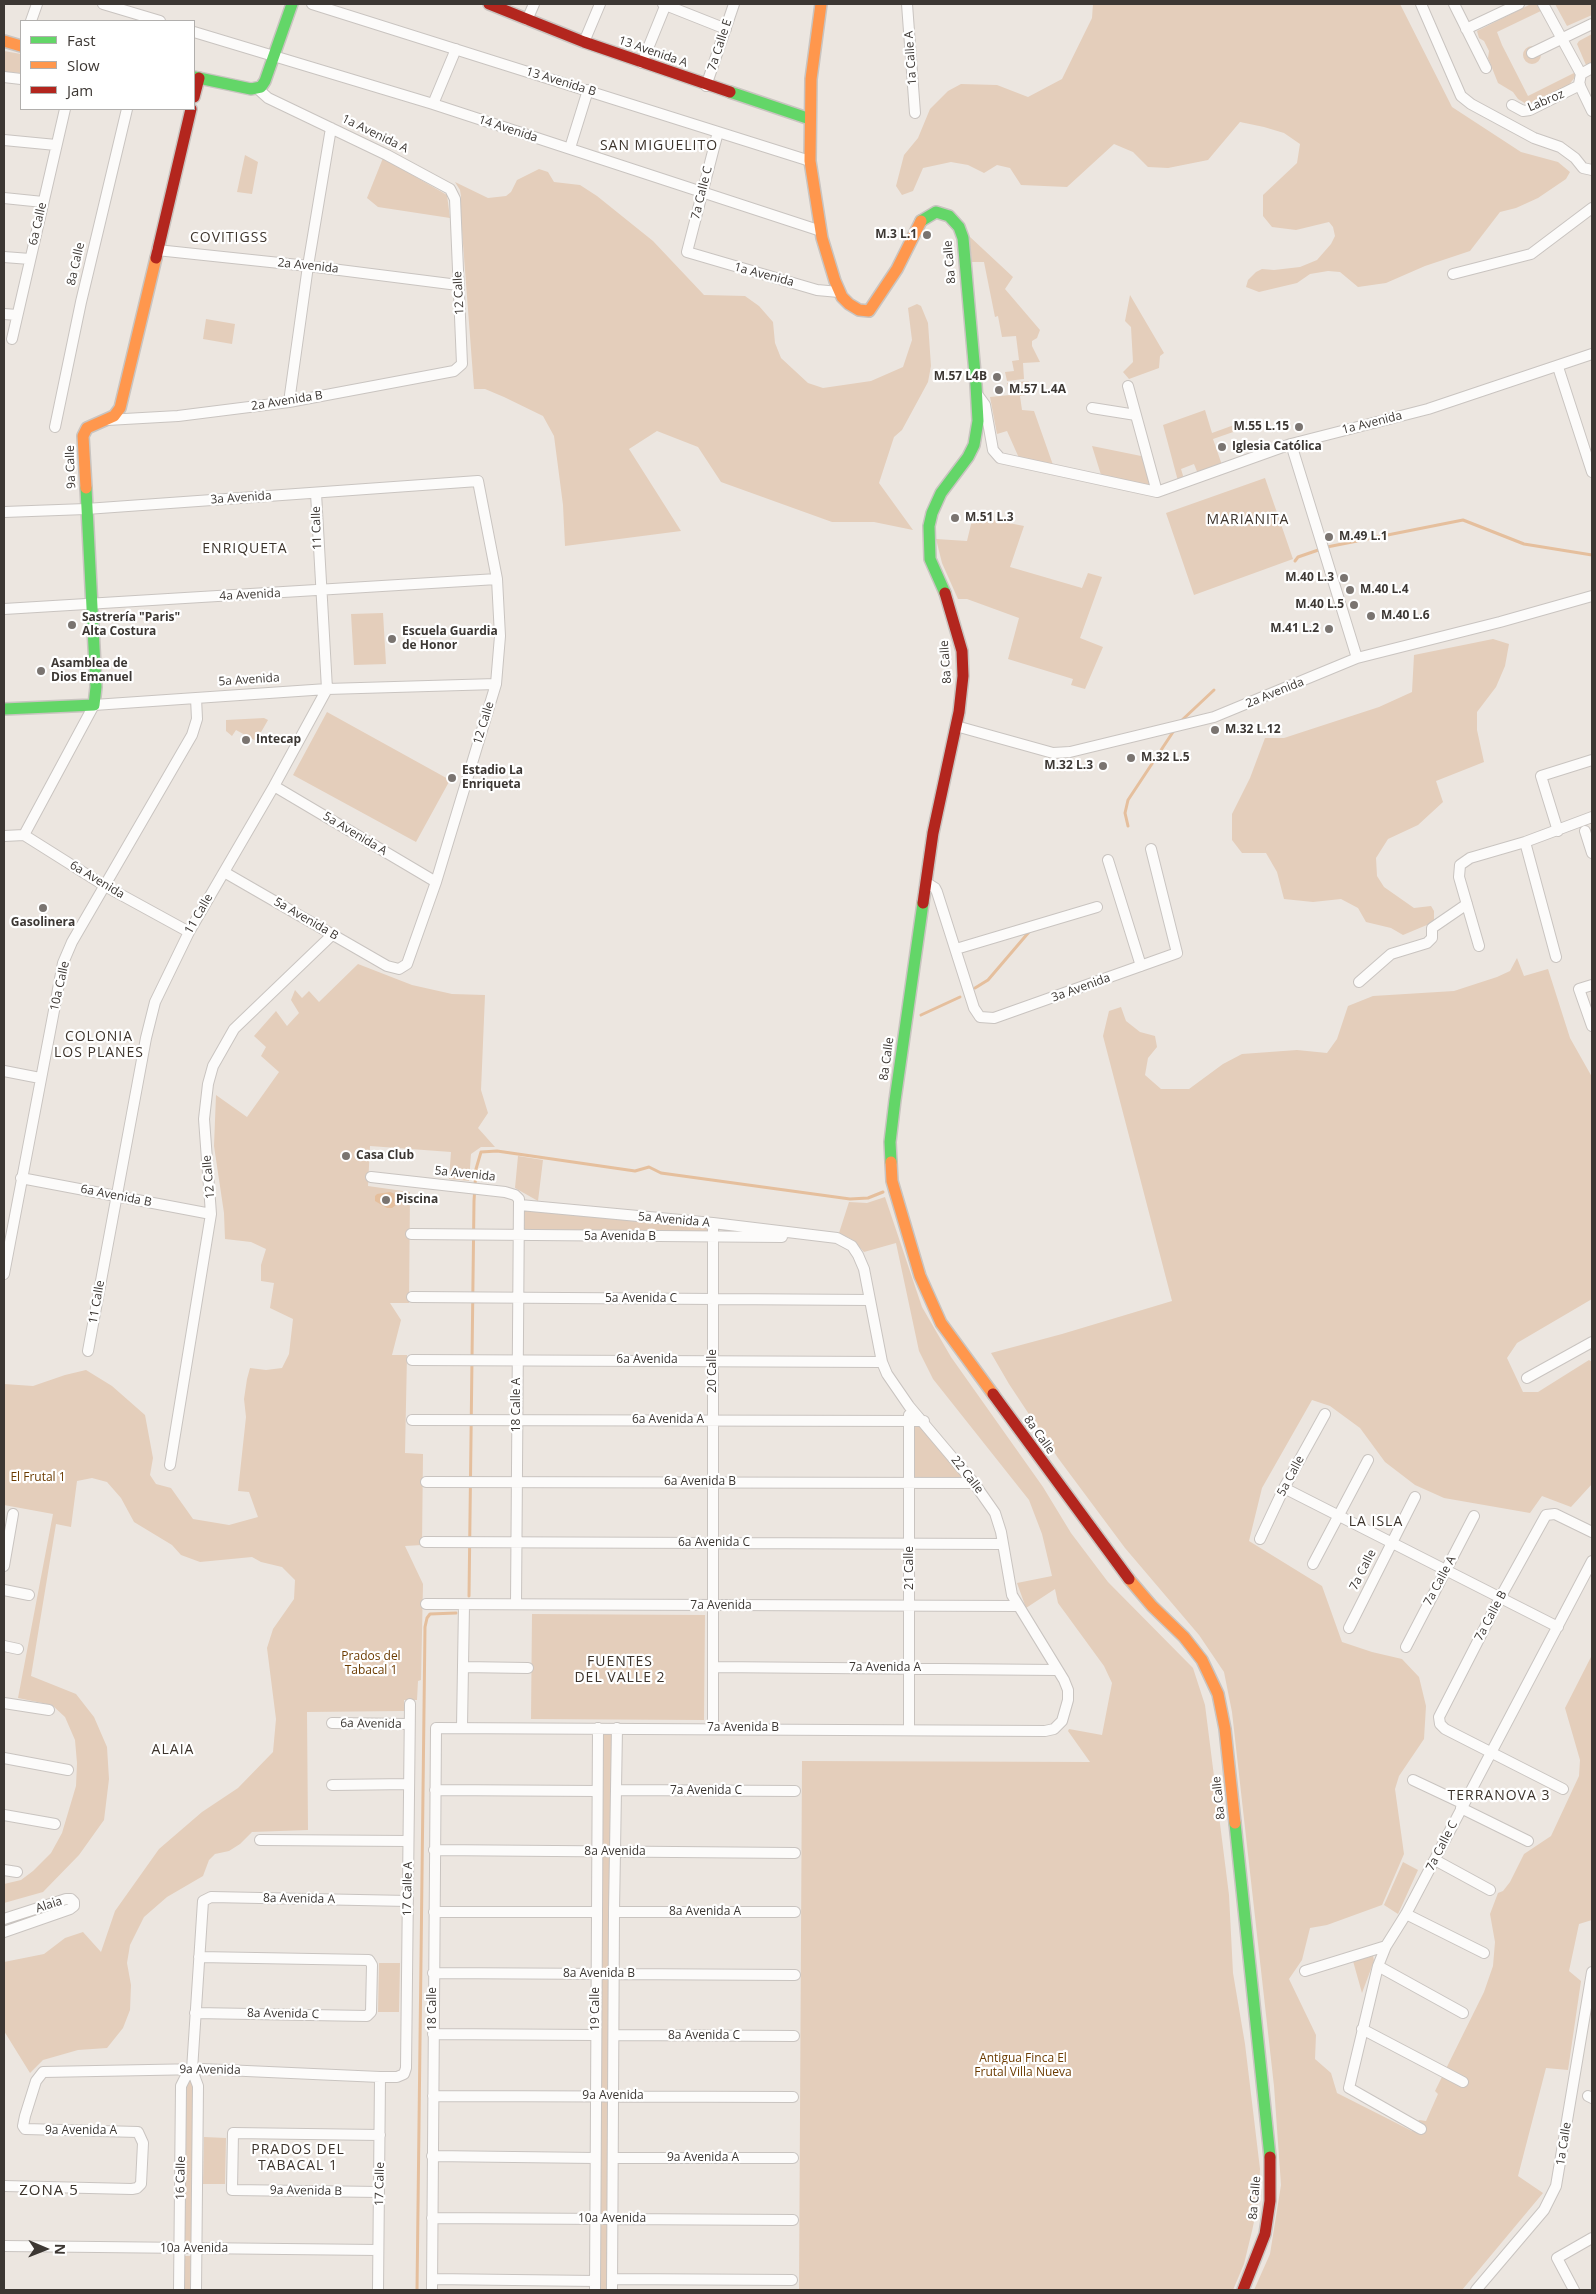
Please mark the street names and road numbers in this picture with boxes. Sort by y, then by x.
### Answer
street label: 7a Calle E [705,17,735,73]
street label: 1a Calle A [902,30,920,86]
street label: 13 Avenida A [616,33,690,71]
street label: 13 Avenida B [524,65,598,99]
street label: Labroz [1526,87,1566,115]
street label: 1a Avenida A [339,112,411,156]
street label: 14 Avenida [477,113,539,145]
street label: 7a Calle C [688,165,716,221]
street label: 6a Calle [26,201,50,247]
street label: 8a Calle [941,240,959,284]
street label: 8a Calle [64,241,88,287]
street label: 2a Avenida [277,256,339,276]
street label: 1a Avenida [732,260,796,290]
street label: 12 Calle [451,271,467,315]
street label: 2a Avenida B [250,388,324,414]
street label: 1a Avenida [1340,409,1404,437]
street label: 9a Calle [63,445,79,489]
street label: 3a Avenida [210,489,272,507]
street label: 11 Calle [309,506,325,550]
street label: 4a Avenida [219,586,281,604]
street label: 8a Calle [937,640,955,684]
street label: 5a Avenida [218,671,280,689]
street label: 2a Avenida [1244,675,1306,711]
street label: 12 Calle [471,700,497,746]
street label: 5a Avenida A [320,809,390,859]
street label: 6a Avenida [67,858,127,902]
street label: 11 Calle [182,891,216,937]
street label: 5a Avenida B [271,895,341,943]
street label: 10a Calle [47,960,73,1012]
street label: 3a Avenida [1050,971,1112,1005]
street label: 8a Calle [877,1036,897,1082]
street label: 12 Calle [200,1155,218,1199]
street label: 5a Avenida [434,1164,496,1184]
street label: 6a Avenida B [79,1182,153,1210]
street label: 5a Avenida A [637,1210,711,1230]
street label: 5a Avenida B [584,1230,656,1244]
street label: 11 Calle [86,1279,108,1325]
street label: 5a Avenida C [605,1292,677,1306]
street label: 20 Calle [706,1349,720,1393]
street label: 6a Avenida [616,1353,678,1367]
street label: 18 Calle A [510,1378,524,1432]
street label: 6a Avenida A [632,1413,704,1427]
street label: 8a Calle [1020,1413,1058,1457]
street label: 22 Calle [948,1453,986,1497]
street label: 5a Calle [1274,1453,1308,1499]
street label: 6a Avenida B [664,1475,736,1489]
street label: 6a Avenida C [678,1536,750,1550]
street label: 21 Calle [903,1546,917,1590]
street label: 7a Calle [1347,1547,1379,1593]
street label: 7a Calle A [1421,1554,1459,1608]
street label: 7a Calle B [1472,1589,1510,1643]
street label: 7a Avenida [690,1599,752,1613]
street label: 7a Avenida A [849,1661,921,1675]
street label: 6a Avenida [340,1716,402,1732]
street label: 7a Avenida B [707,1721,779,1735]
street label: 8a Calle [1210,1776,1228,1820]
street label: 7a Avenida C [670,1784,742,1798]
street label: 7a Calle C [1423,1819,1461,1873]
street label: 8a Avenida [584,1845,646,1859]
street label: 17 Calle A [400,1862,416,1916]
street label: 8a Avenida A [263,1891,335,1907]
street label: Alaia [34,1894,64,1916]
street label: 8a Avenida A [669,1905,741,1919]
street label: 8a Avenida B [563,1967,635,1981]
street label: 18 Calle [426,1987,440,2031]
street label: 19 Calle [589,1987,603,2031]
street label: 8a Avenida C [247,2006,319,2022]
street label: 8a Avenida C [668,2029,740,2043]
street label: 9a Avenida [179,2062,241,2078]
street label: 9a Avenida [582,2089,644,2103]
street label: 1a Calle [1553,2121,1575,2167]
street label: 9a Avenida A [45,2124,117,2138]
street label: 9a Avenida A [667,2151,739,2165]
street label: 16 Calle [173,2156,189,2200]
street label: 17 Calle [372,2162,388,2206]
street label: 8a Calle [1246,2176,1264,2220]
street label: 9a Avenida B [270,2183,342,2199]
street label: 10a Avenida [578,2212,646,2226]
street label: 10a Avenida [160,2242,228,2256]

